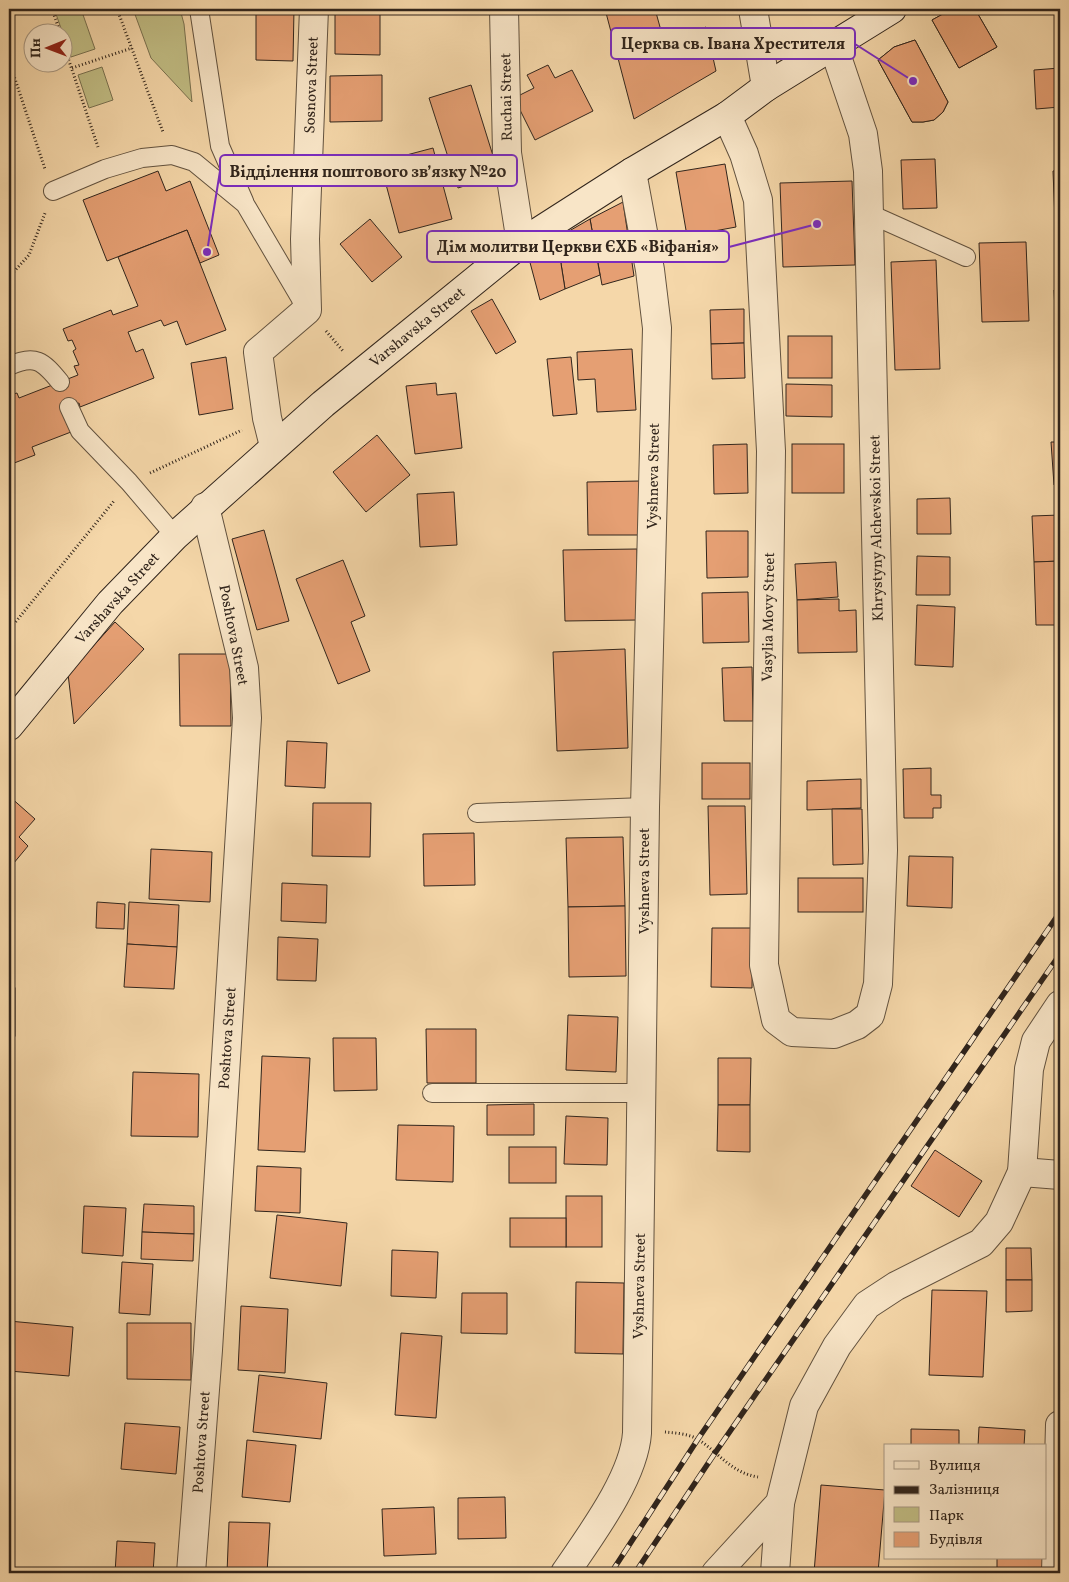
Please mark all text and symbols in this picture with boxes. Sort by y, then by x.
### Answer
north arrow [22,22,72,72]
callout: Церква св. Івана Хрестителя [611,28,855,59]
text: Церква св. Івана Хрестителя [621,34,845,56]
street label: Sosnova Street [300,36,325,134]
text: Пн [27,38,46,58]
street label: Ruchai Street [496,53,519,141]
callout: Відділення поштового зв’язку №20 [220,155,517,186]
text: Відділення поштового зв’язку №20 [230,162,507,184]
callout: Дім молитви Церкви ЄХБ «Віфанія» [427,231,729,262]
text: Дім молитви Церкви ЄХБ «Віфанія» [437,237,719,259]
street label: Varshavska Street [366,283,470,373]
street label: Vyshneva Street [643,423,666,529]
street label: Khrystyny Alchevskoi Street [865,434,890,622]
street label: Varshavska Street [71,548,165,650]
street label: Vasylia Movy Street [758,552,781,682]
street label: Poshtova Street [212,583,253,688]
street label: Vyshneva Street [635,828,656,934]
street label: Poshtova Street [214,986,243,1090]
street label: Vyshneva Street [629,1233,652,1339]
street label: Poshtova Street [188,1390,217,1494]
legend [884,1444,1046,1560]
text: Вулиця [929,1456,981,1477]
text: Залізниця [929,1480,1000,1501]
text: Парк [929,1506,964,1527]
text: Будівля [929,1530,983,1551]

